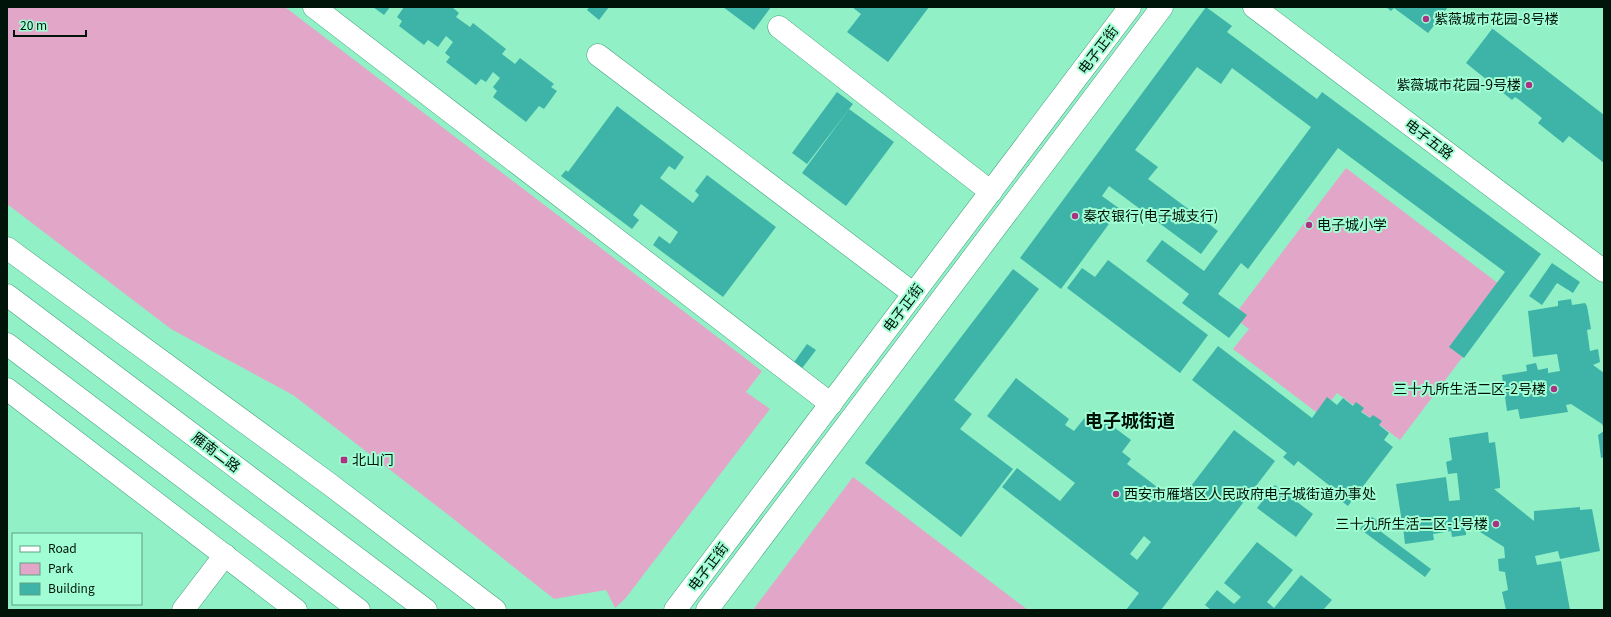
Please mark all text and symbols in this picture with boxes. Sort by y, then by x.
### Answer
place label: 紫薇城市花园-8号楼 [1434,8,1559,28]
scale bar [14,12,86,38]
marker: 紫薇城市花园-8号楼 [1421,14,1431,24]
text: 20 m [20,16,47,33]
street label: 电子正街 [1072,21,1122,78]
place label: 紫薇城市花园-9号楼 [1396,74,1521,94]
marker: 紫薇城市花园-9号楼 [1524,80,1534,90]
street label: 电子五路 [1401,113,1458,163]
place label: 秦农银行(电子城支行) [1083,205,1218,225]
marker: 秦农银行(电子城支行) [1070,211,1080,221]
place label: 电子城小学 [1317,214,1387,234]
marker: 电子城小学 [1304,220,1314,230]
street label: 电子正街 [877,279,927,336]
place label: 三十九所生活二区-2号楼 [1393,378,1546,398]
marker: 三十九所生活二区-2号楼 [1549,384,1559,394]
district label: 电子城街道 [1085,406,1175,432]
street label: 雁南二路 [188,426,245,476]
place label: 北山门 [352,449,394,469]
marker: 北山门 [339,455,349,465]
place label: 西安市雁塔区人民政府电子城街道办事处 [1124,483,1376,503]
marker: 西安市雁塔区人民政府电子城街道办事处 [1111,489,1121,499]
place label: 三十九所生活二区-1号楼 [1335,513,1488,533]
marker: 三十九所生活二区-1号楼 [1491,519,1501,529]
legend [12,533,142,605]
street label: 电子正街 [682,538,732,595]
text: Road [48,539,77,556]
text: Park [48,559,73,576]
text: Building [48,579,95,596]

